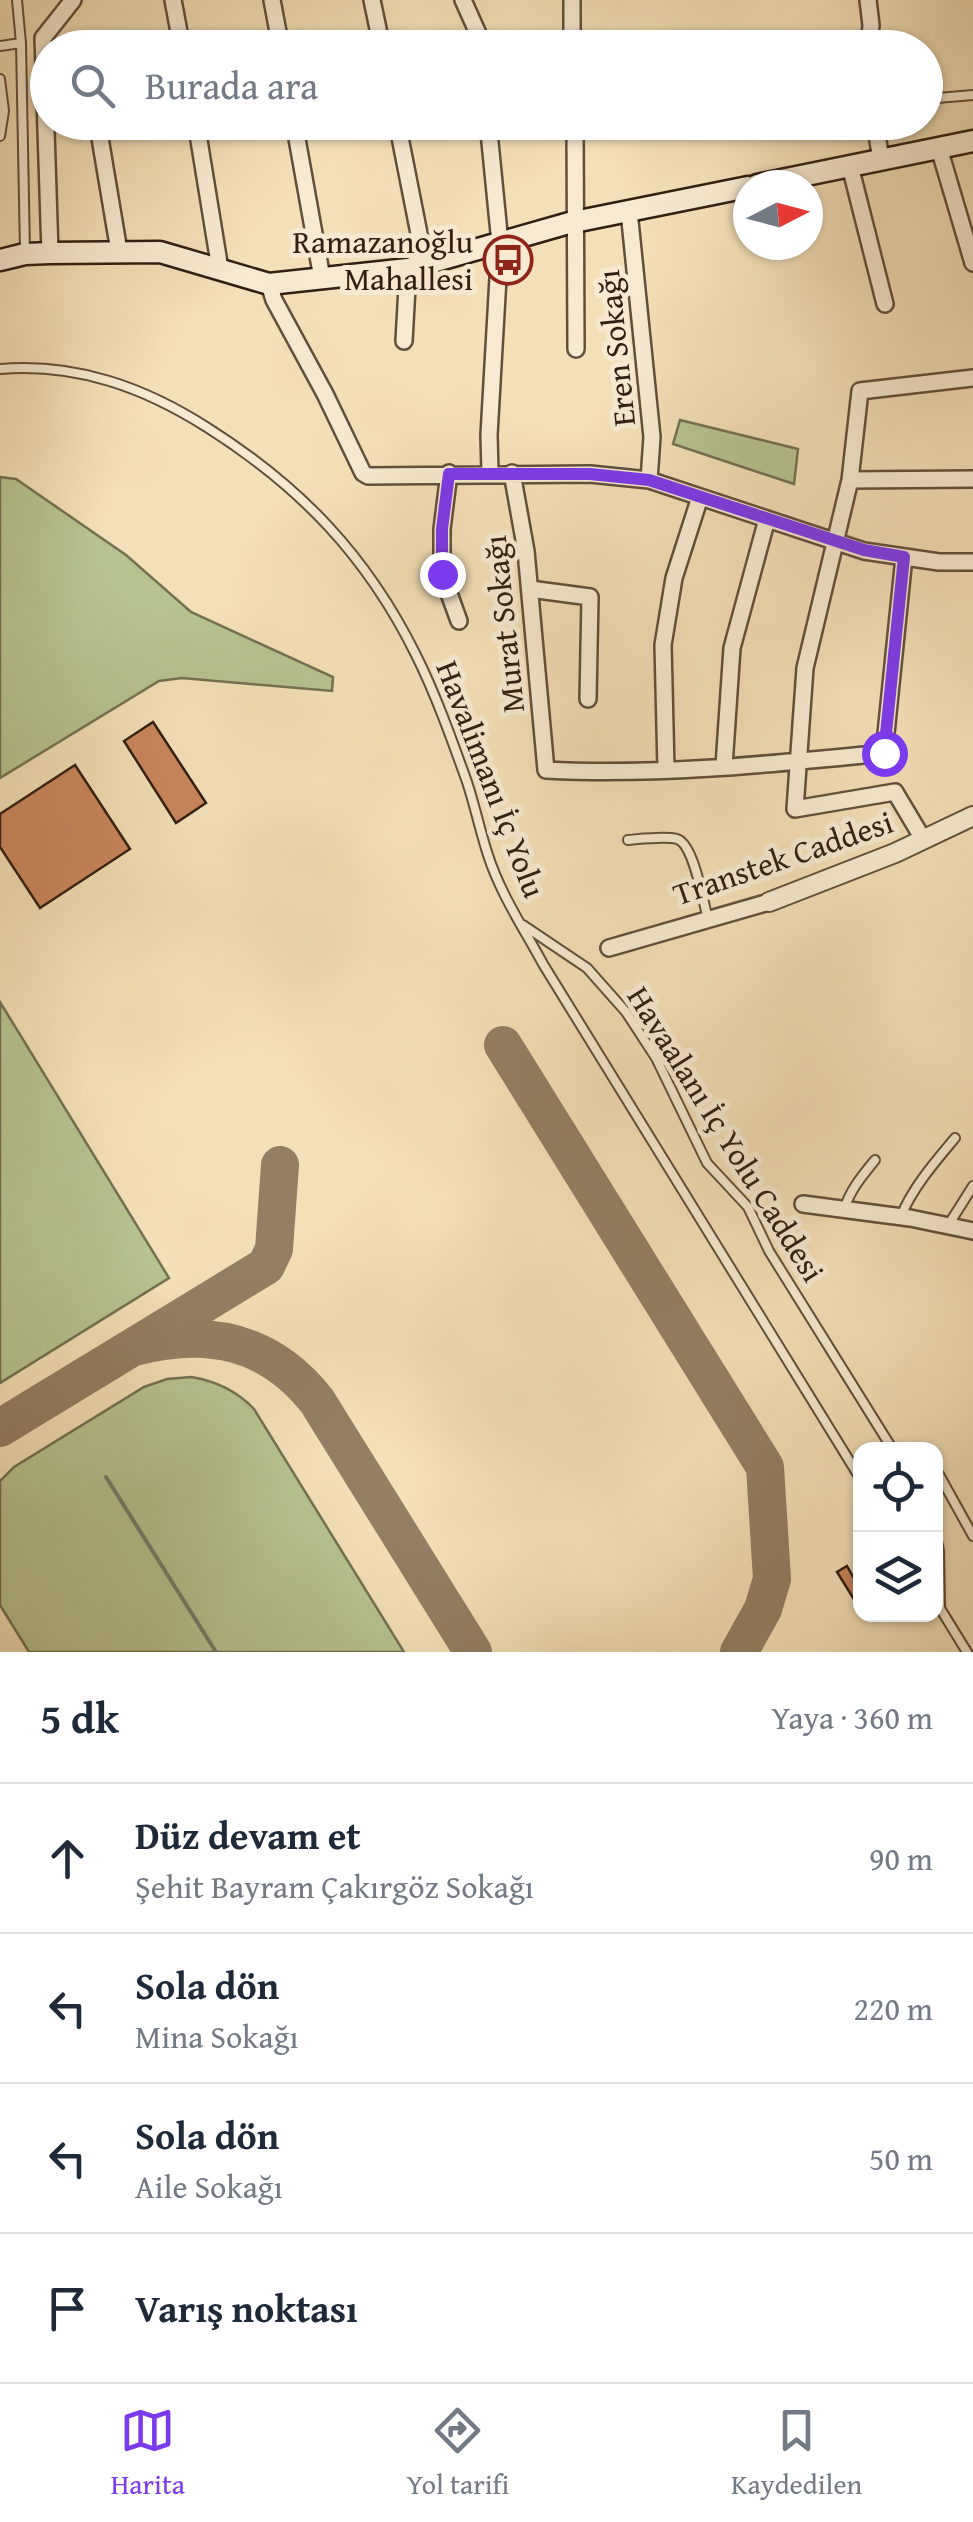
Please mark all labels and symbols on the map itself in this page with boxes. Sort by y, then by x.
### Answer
north arrow [733,170,823,260]
place label: Ramazanoğlu Mahallesi [293,218,474,302]
bus stop icon: Ramazanoğlu Mahallesi [482,234,534,286]
street label: Eren Sokağı [584,267,647,429]
street label: Murat Sokağı [471,533,536,715]
route end [420,552,466,598]
street label: Havalimanı İç Yolu [425,653,559,905]
route start [862,731,908,777]
street label: Transtek Caddesi [667,798,899,917]
street label: Havaalanı İç Yolu Caddesi [616,977,837,1291]

